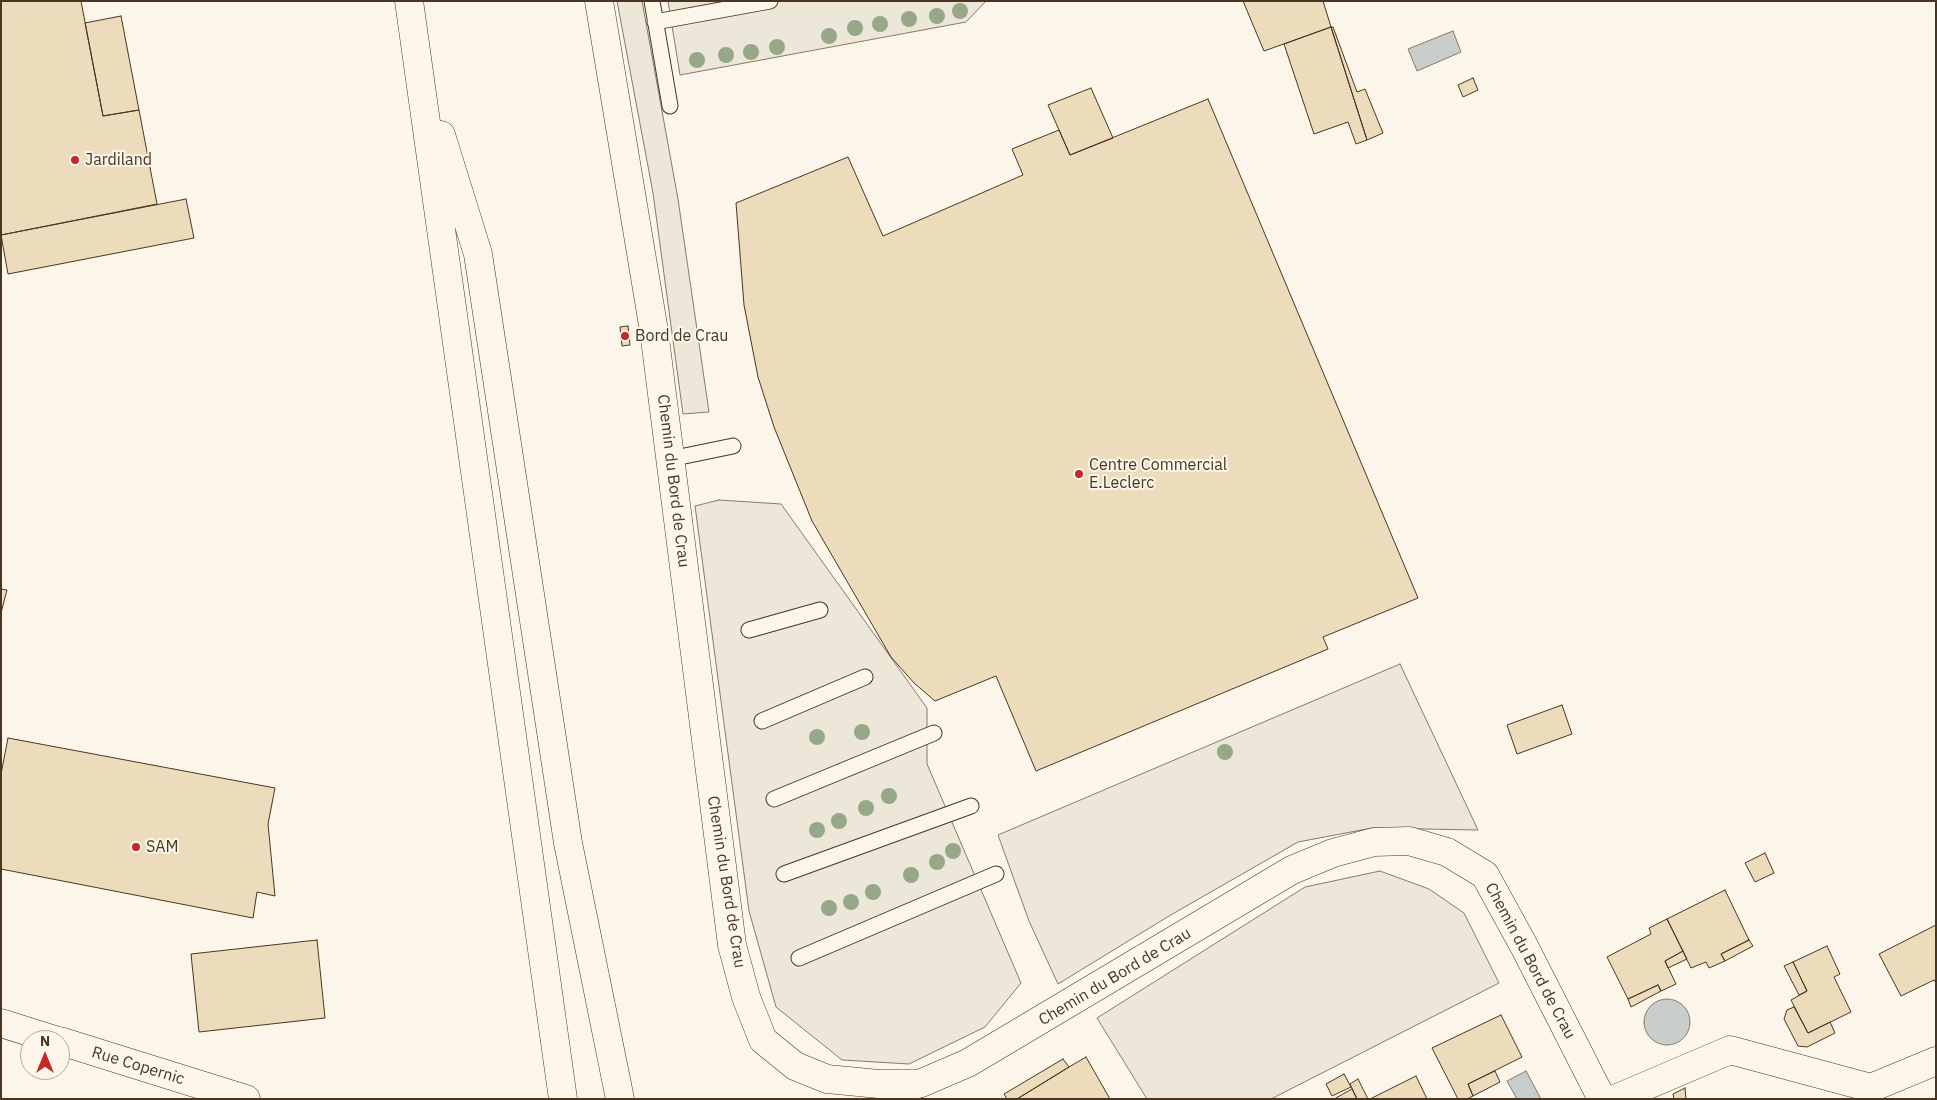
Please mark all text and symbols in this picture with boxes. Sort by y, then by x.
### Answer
place label: Jardiland [85,150,152,170]
marker: Jardiland [69,154,81,166]
place label: Bord de Crau [635,326,728,346]
marker: Bord de Crau [619,330,631,342]
street label: Chemin du Bord de Crau [653,393,693,569]
place label: Centre Commercial E.Leclerc [1089,455,1227,493]
marker: Centre Commercial E.Leclerc [1073,468,1085,480]
street label: Chemin du Bord de Crau [703,794,749,970]
place label: SAM [146,837,179,857]
marker: SAM [130,841,142,853]
street label: Chemin du Bord de Crau [1481,880,1579,1042]
street label: Chemin du Bord de Crau [1035,924,1195,1030]
north arrow [20,1030,70,1080]
text: N [40,1032,50,1050]
street label: Rue Copernic [89,1043,187,1089]

